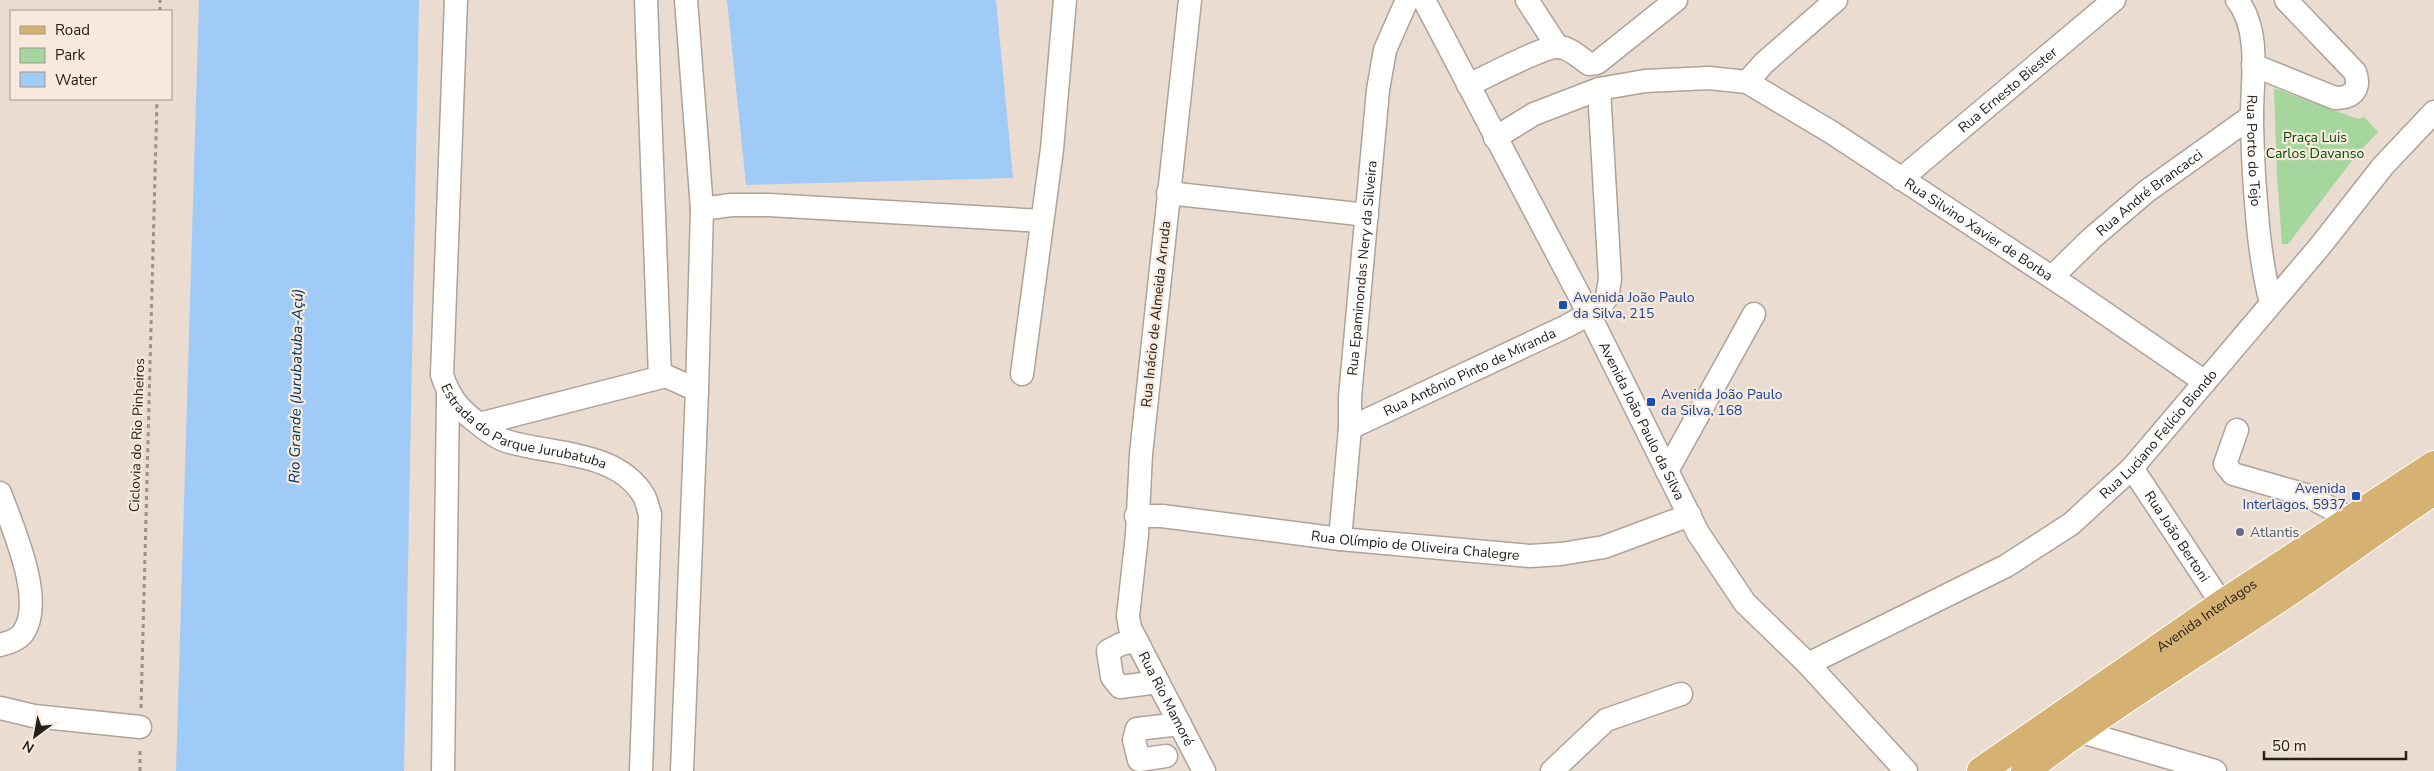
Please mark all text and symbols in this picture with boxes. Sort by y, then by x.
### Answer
legend [10,10,172,100]
text: Road [55,20,90,40]
street label: Rua Ernesto Biester [1954,42,2061,137]
text: Park [55,45,85,65]
text: Water [55,70,98,90]
street label: Rua Porto do Tejo [2242,94,2266,207]
park label: Praça Luis Carlos Davanso [2266,128,2364,163]
street label: Rua André Brancacci [2092,145,2206,240]
street label: Rua Epaminondas Nery da Silveira [1342,159,1381,377]
street label: Rua Silvino Xavier de Borba [1901,173,2057,285]
street label: Rua Inácio de Almeida Arruda [1137,220,1175,408]
water label: Rio Grande (Jurubatuba-Açú) [284,288,308,484]
place label: Avenida João Paulo da Silva, 215 [1573,288,1695,323]
marker: Avenida João Paulo da Silva, 215 [1557,299,1569,311]
street label: Rua Antônio Pinto de Miranda [1380,323,1559,421]
street label: Avenida João Paulo da Silva [1595,338,1690,503]
street label: Ciclovia do Rio Pinheiros [125,357,149,512]
street label: Rua Luciano Felício Biondo [2095,365,2221,503]
street label: Estrada do Parque Jurubatuba [437,380,610,473]
place label: Avenida João Paulo da Silva, 168 [1661,385,1783,420]
marker: Avenida João Paulo da Silva, 168 [1645,396,1657,408]
place label: Avenida Interlagos, 5937 [2243,479,2346,514]
street label: Rua João Bertoni [2140,487,2214,586]
marker: Avenida Interlagos, 5937 [2350,490,2362,502]
place label: Atlantis [2250,523,2300,542]
street label: Rua Olímpio de Oliveira Chalegre [1310,526,1520,565]
marker: Atlantis [2234,526,2246,538]
street label: Avenida Interlagos [2152,574,2261,656]
street label: Rua Rio Mamoré [1134,648,1199,749]
north arrow [10,711,60,761]
scale bar [2264,728,2406,760]
text: N [19,736,38,757]
text: 50 m [2272,736,2307,756]

